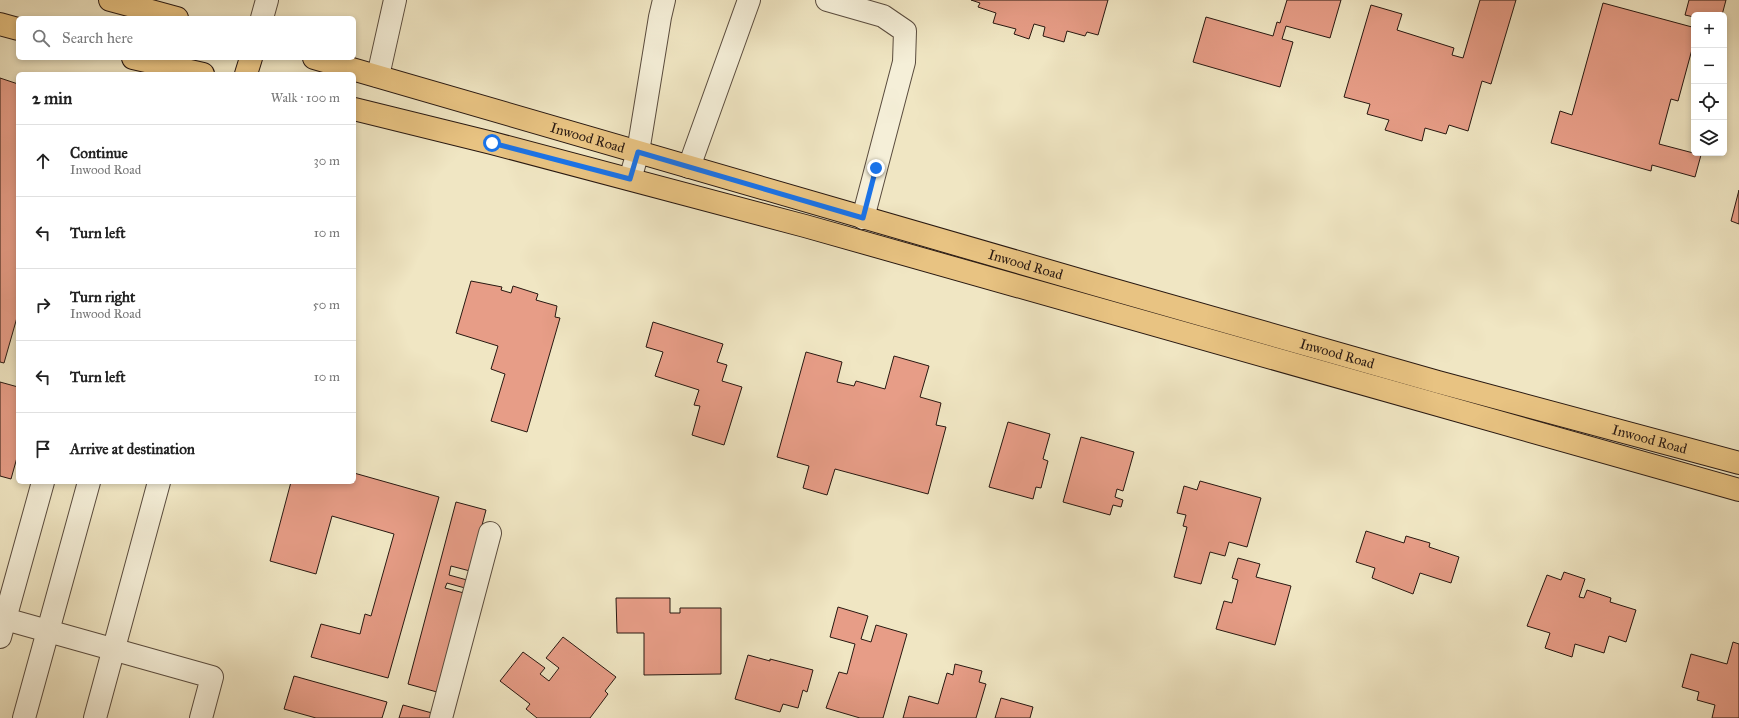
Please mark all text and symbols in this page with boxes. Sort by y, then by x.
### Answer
map controls [1691,12,1727,156]
button: + [1691,12,1727,48]
search box [16,16,356,60]
icon: search [30,27,52,49]
text: Search here [62,29,133,47]
button: − [1691,48,1727,84]
button: locate [1691,84,1727,120]
text: 2 min [32,88,72,109]
text: Walk · 100 m [271,90,340,106]
street label: Inwood Road [548,119,627,156]
button: layers [1691,120,1727,156]
route start [483,134,501,152]
text: Continue [70,144,128,162]
icon: ahead [32,150,54,172]
text: 30 m [314,153,340,169]
route end [867,159,885,177]
text: Inwood Road [70,162,141,178]
icon: left [32,222,54,244]
text: Turn left [70,224,126,242]
text: 10 m [314,225,340,241]
street label: Inwood Road [986,245,1065,283]
text: Turn right [70,288,135,306]
icon: right [32,294,54,316]
text: 50 m [313,297,340,313]
text: Inwood Road [70,306,141,322]
street label: Inwood Road [1298,335,1376,372]
icon: left [32,366,54,388]
text: Turn left [70,368,126,386]
text: 10 m [314,369,340,385]
street label: Inwood Road [1610,421,1689,457]
icon: arrive [32,438,54,460]
text: Arrive at destination [70,440,195,458]

